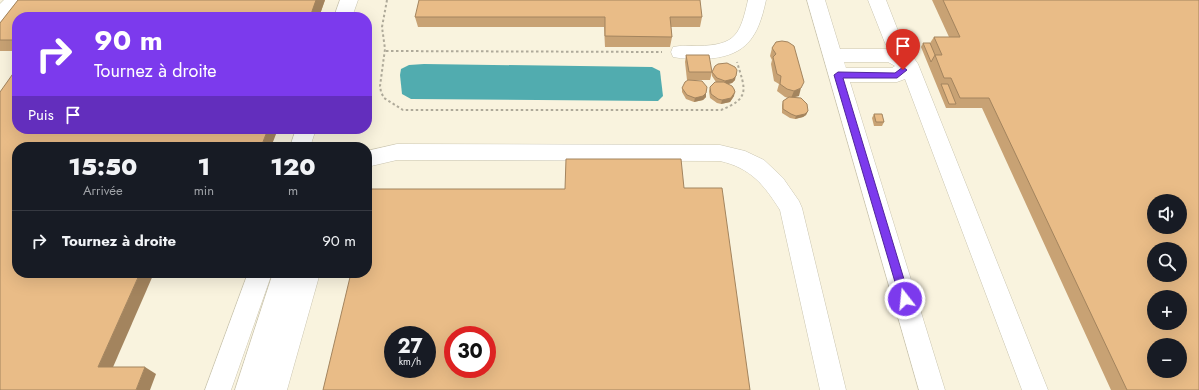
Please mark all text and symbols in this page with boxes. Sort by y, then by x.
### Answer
text: 90 m [94,20,163,61]
icon: right [28,28,80,80]
pin [886,29,920,70]
icon: arrive [892,35,914,57]
text: Tournez à droite [94,58,217,84]
text: Puis [28,104,54,126]
icon: arrive [62,104,84,126]
text: 15:50 [68,149,137,184]
text: 1 [197,149,210,184]
text: 120 [270,149,316,184]
text: Arrivée [83,181,123,200]
text: min [194,181,214,200]
text: m [288,181,298,200]
map controls [1147,194,1187,378]
button: sound [1147,194,1187,234]
icon: right [28,230,50,252]
text: Tournez à droite [62,230,176,252]
text: 90 m [322,230,356,252]
button: search [1147,242,1187,282]
position arrow [884,278,926,320]
button: + [1147,290,1187,330]
speed limit sign: 30 [444,326,496,378]
text: 27 [397,332,423,361]
button: − [1147,338,1187,378]
text: km/h [399,354,421,369]

